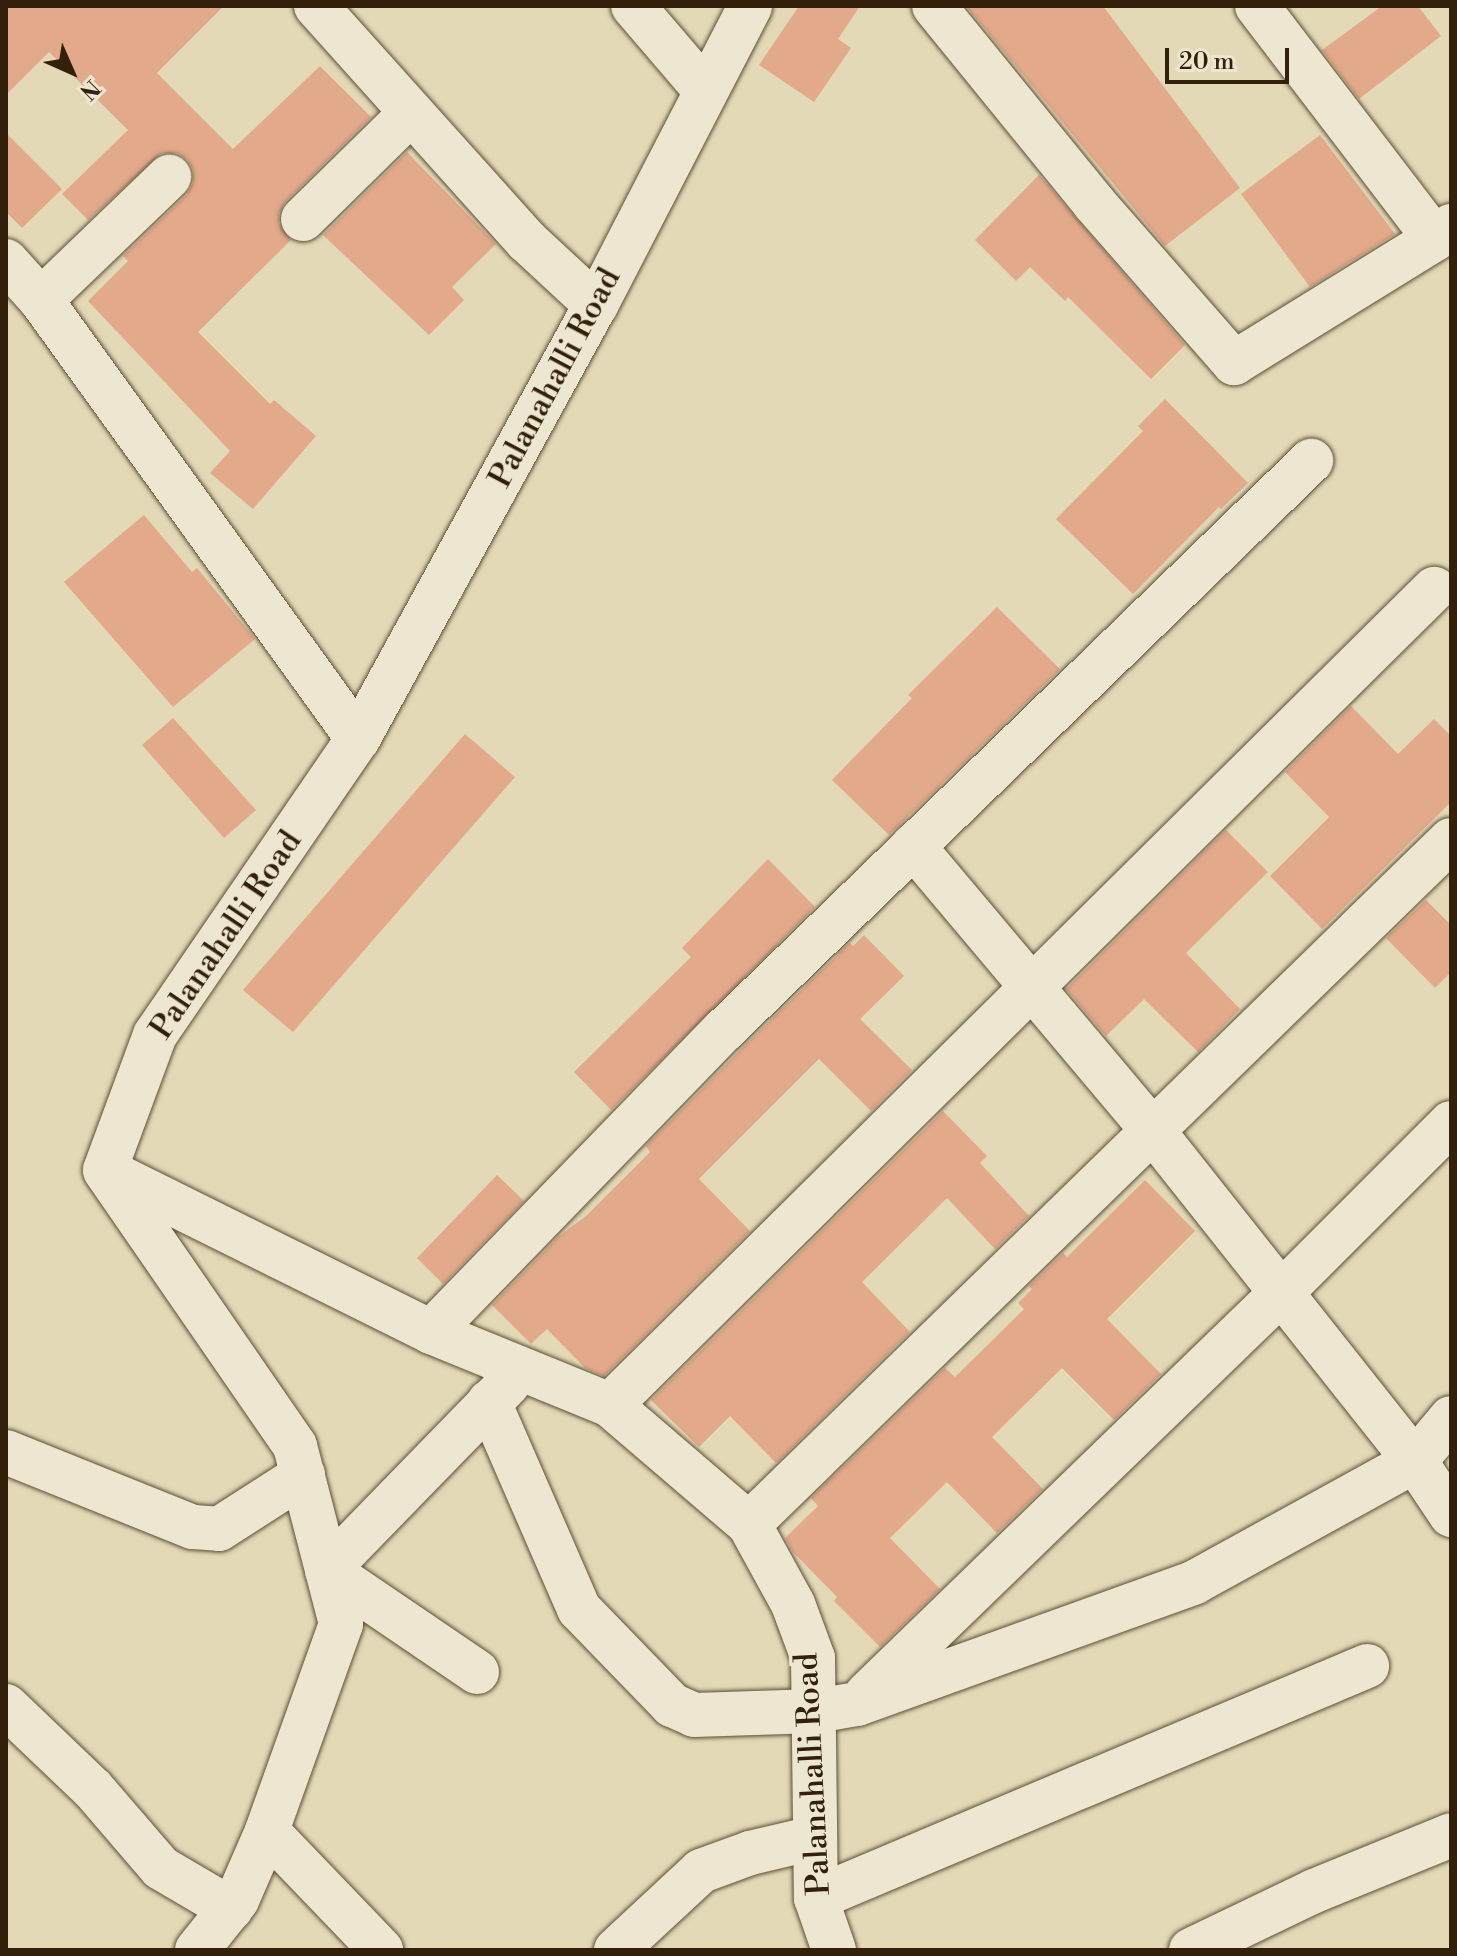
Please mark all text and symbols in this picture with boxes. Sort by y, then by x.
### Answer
north arrow [32,32,112,112]
scale bar [1169,32,1293,82]
text: 20 m [1179,47,1235,77]
text: N [74,74,105,105]
street label: Palanahalli Road [481,262,629,494]
street label: Palanahalli Road [142,824,310,1046]
street label: Palanahalli Road [787,1652,839,1896]

